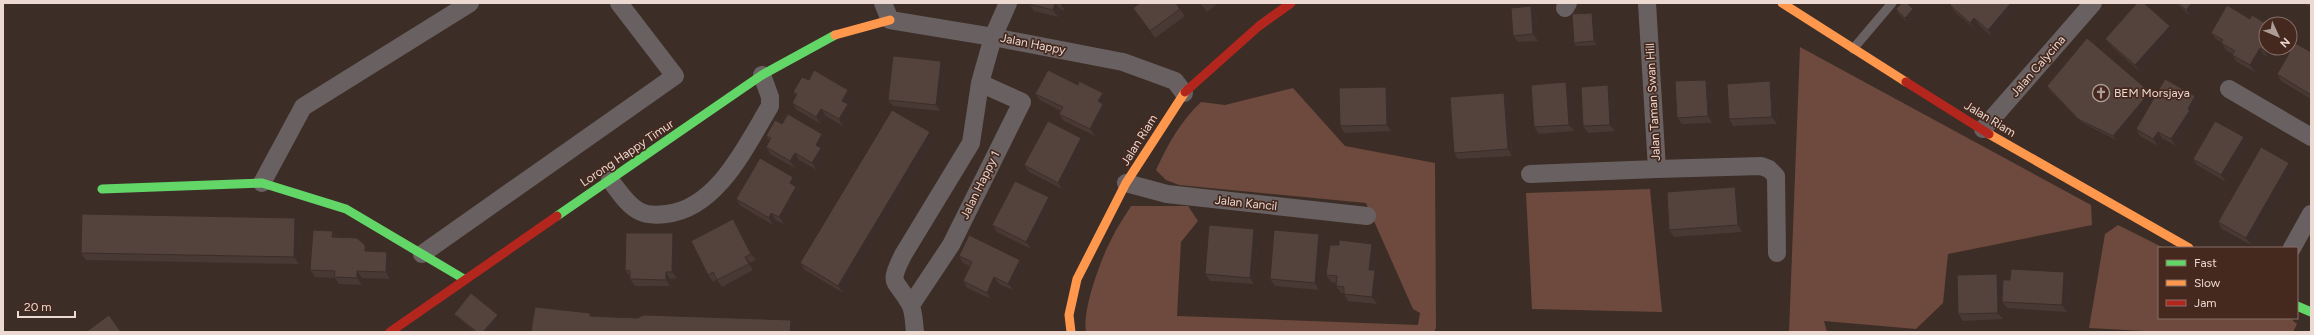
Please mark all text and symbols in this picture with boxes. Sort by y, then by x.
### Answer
north arrow [2258,16,2298,56]
street label: Jalan Happy [999,31,1067,57]
street label: Jalan Calycina [2008,33,2068,99]
text: N [2277,35,2292,50]
street label: Jalan Taman Swan Hill [1643,43,1663,161]
church icon: BEM Morsjaya [2091,83,2111,103]
place label: BEM Morsjaya [2114,86,2190,100]
street label: Jalan Riam [1962,98,2018,140]
street label: Jalan Riam [1118,112,1160,168]
street label: Lorong Happy Timur [578,117,676,189]
street label: Jalan Happy 1 [957,149,1003,221]
street label: Jalan Kancil [1214,193,1278,213]
legend [2158,247,2298,319]
text: Fast [2194,256,2217,270]
text: Slow [2194,276,2221,290]
scale bar [18,293,75,319]
text: Jam [2194,296,2217,310]
text: 20 m [24,300,52,314]

